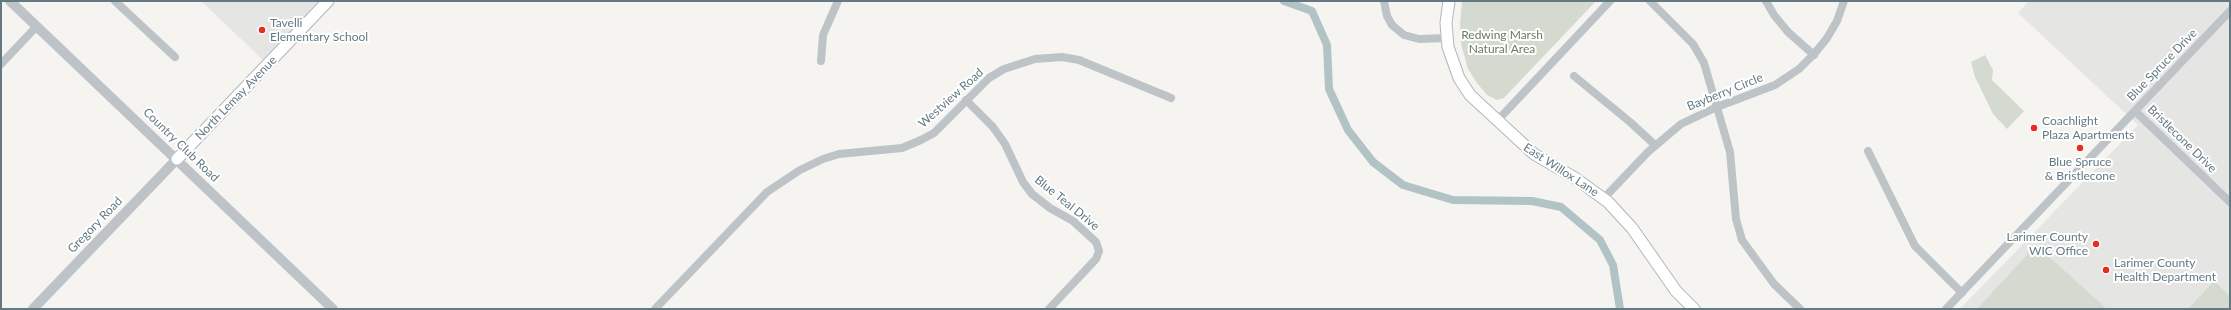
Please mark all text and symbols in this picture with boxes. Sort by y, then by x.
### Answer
place label: Tavelli Elementary School [270,16,368,44]
marker: Tavelli Elementary School [257,25,267,35]
street label: Blue Spruce Drive [2124,26,2200,104]
park label: Redwing Marsh Natural Area [1461,28,1543,56]
street label: North Lemay Avenue [192,53,280,143]
street label: Westview Road [916,65,986,131]
street label: Bayberry Circle [1685,70,1765,114]
street label: Bristlecone Drive [2144,102,2220,176]
street label: Country Club Road [140,105,222,185]
place label: Coachlight Plaza Apartments [2042,114,2134,142]
marker: Coachlight Plaza Apartments [2029,123,2039,133]
street label: East Willox Lane [1521,140,1601,200]
marker: Blue Spruce & Bristlecone [2075,143,2085,153]
place label: Blue Spruce & Bristlecone [2045,155,2115,183]
street label: Blue Teal Drive [1032,173,1102,233]
street label: Gregory Road [65,194,125,256]
place label: Larimer County WIC Office [2006,230,2088,258]
marker: Larimer County WIC Office [2091,239,2101,249]
place label: Larimer County Health Department [2114,256,2216,284]
marker: Larimer County Health Department [2101,265,2111,275]

